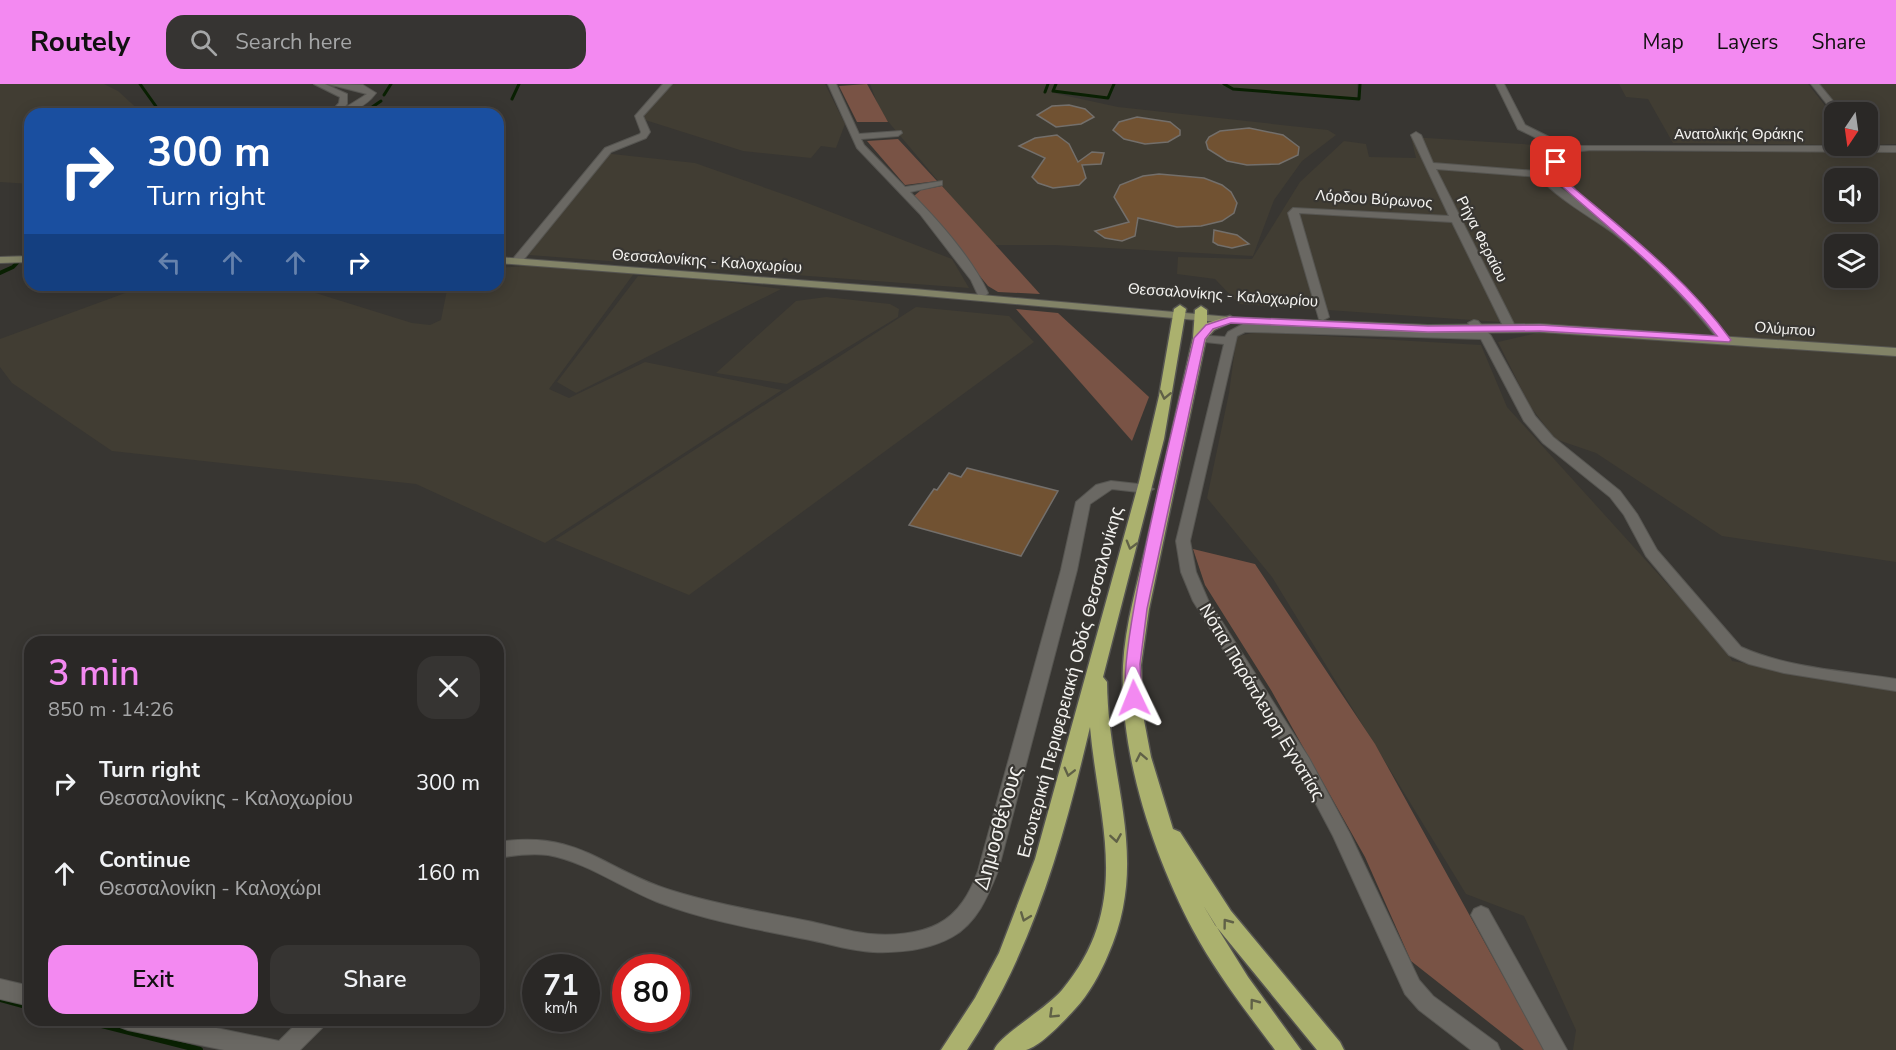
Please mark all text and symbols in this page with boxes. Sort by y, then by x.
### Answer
search box [166,15,586,69]
text: Routely [30,23,130,61]
icon: search [187,26,220,59]
text: Search here [235,27,352,57]
text: Map [1642,28,1684,56]
text: Layers [1717,28,1778,56]
text: Share [1811,28,1866,56]
north arrow [1824,102,1878,156]
map controls [1824,102,1878,288]
text: 300 m [147,124,271,181]
street label: Ανατολικής Θράκης [1674,124,1804,144]
icon: right [48,132,126,210]
pin [1530,136,1581,187]
icon: arrive [1539,145,1572,178]
button: sound [1824,168,1878,222]
text: Turn right [147,178,265,215]
street label: Λόρδου Βύρωνος [1315,185,1433,213]
street label: Ρήγα Φεραίου [1452,193,1512,285]
button: layers [1824,234,1878,288]
street label: Θεσσαλονίκης - Καλοχωρίου [611,244,803,278]
icon: left [153,246,186,279]
icon: ahead [216,246,249,279]
icon: ahead [279,246,312,279]
icon: right [342,246,375,279]
street label: Θεσσαλονίκης - Καλοχωρίου [1127,278,1319,312]
street label: Ολύμπου [1754,317,1816,341]
one-way arrow [1159,389,1172,399]
street label: Εσωτερική Περιφερειακή Οδός Θεσσαλονίκης [1011,503,1129,860]
one-way arrow [1125,540,1138,550]
street label: Νότια Παράπλευρη Εγνατίας [1194,599,1331,805]
text: 3 min [48,649,140,698]
button: close [417,656,480,719]
position arrow [1102,666,1166,730]
text: 850 m · 14:26 [48,696,174,723]
one-way arrow [1135,753,1148,763]
text: Turn right [99,755,200,785]
street label: Δημοσθένους [967,763,1029,893]
one-way arrow [1064,766,1076,777]
icon: right [48,767,81,800]
text: 300 m [416,768,480,798]
text: Θεσσαλονίκης - Καλοχωρίου [99,785,353,812]
one-way arrow [1109,832,1122,842]
text: Continue [99,845,190,875]
icon: ahead [48,857,81,890]
text: 160 m [416,858,480,888]
text: Θεσσαλονίκη - Καλοχώρι [99,875,321,902]
one-way arrow [1020,911,1032,922]
one-way arrow [1223,919,1234,930]
button: Exit [48,945,258,1014]
button: Share [270,945,480,1014]
speed limit sign: 80 [612,954,690,1032]
text: 71 [543,965,579,1006]
text: km/h [544,998,578,1018]
one-way arrow [1250,999,1261,1010]
one-way arrow [1049,1007,1060,1018]

